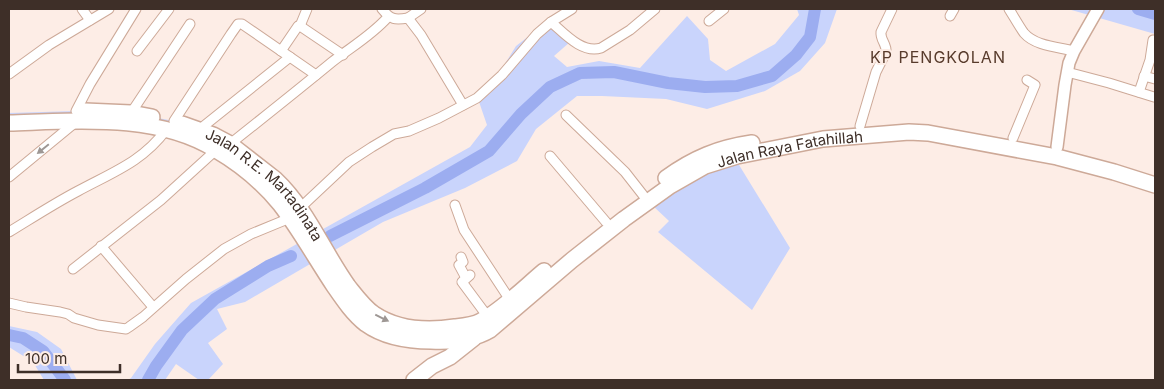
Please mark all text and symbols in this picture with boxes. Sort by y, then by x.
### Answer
district label: KP PENGKOLAN [870,47,1006,67]
street label: Jalan R.E. Martadinata [203,124,327,244]
street label: Jalan Raya Fatahillah [714,126,864,171]
one-way arrow [36,144,50,154]
one-way arrow [375,315,389,323]
scale bar [18,342,120,374]
text: 100 m [25,349,67,368]

